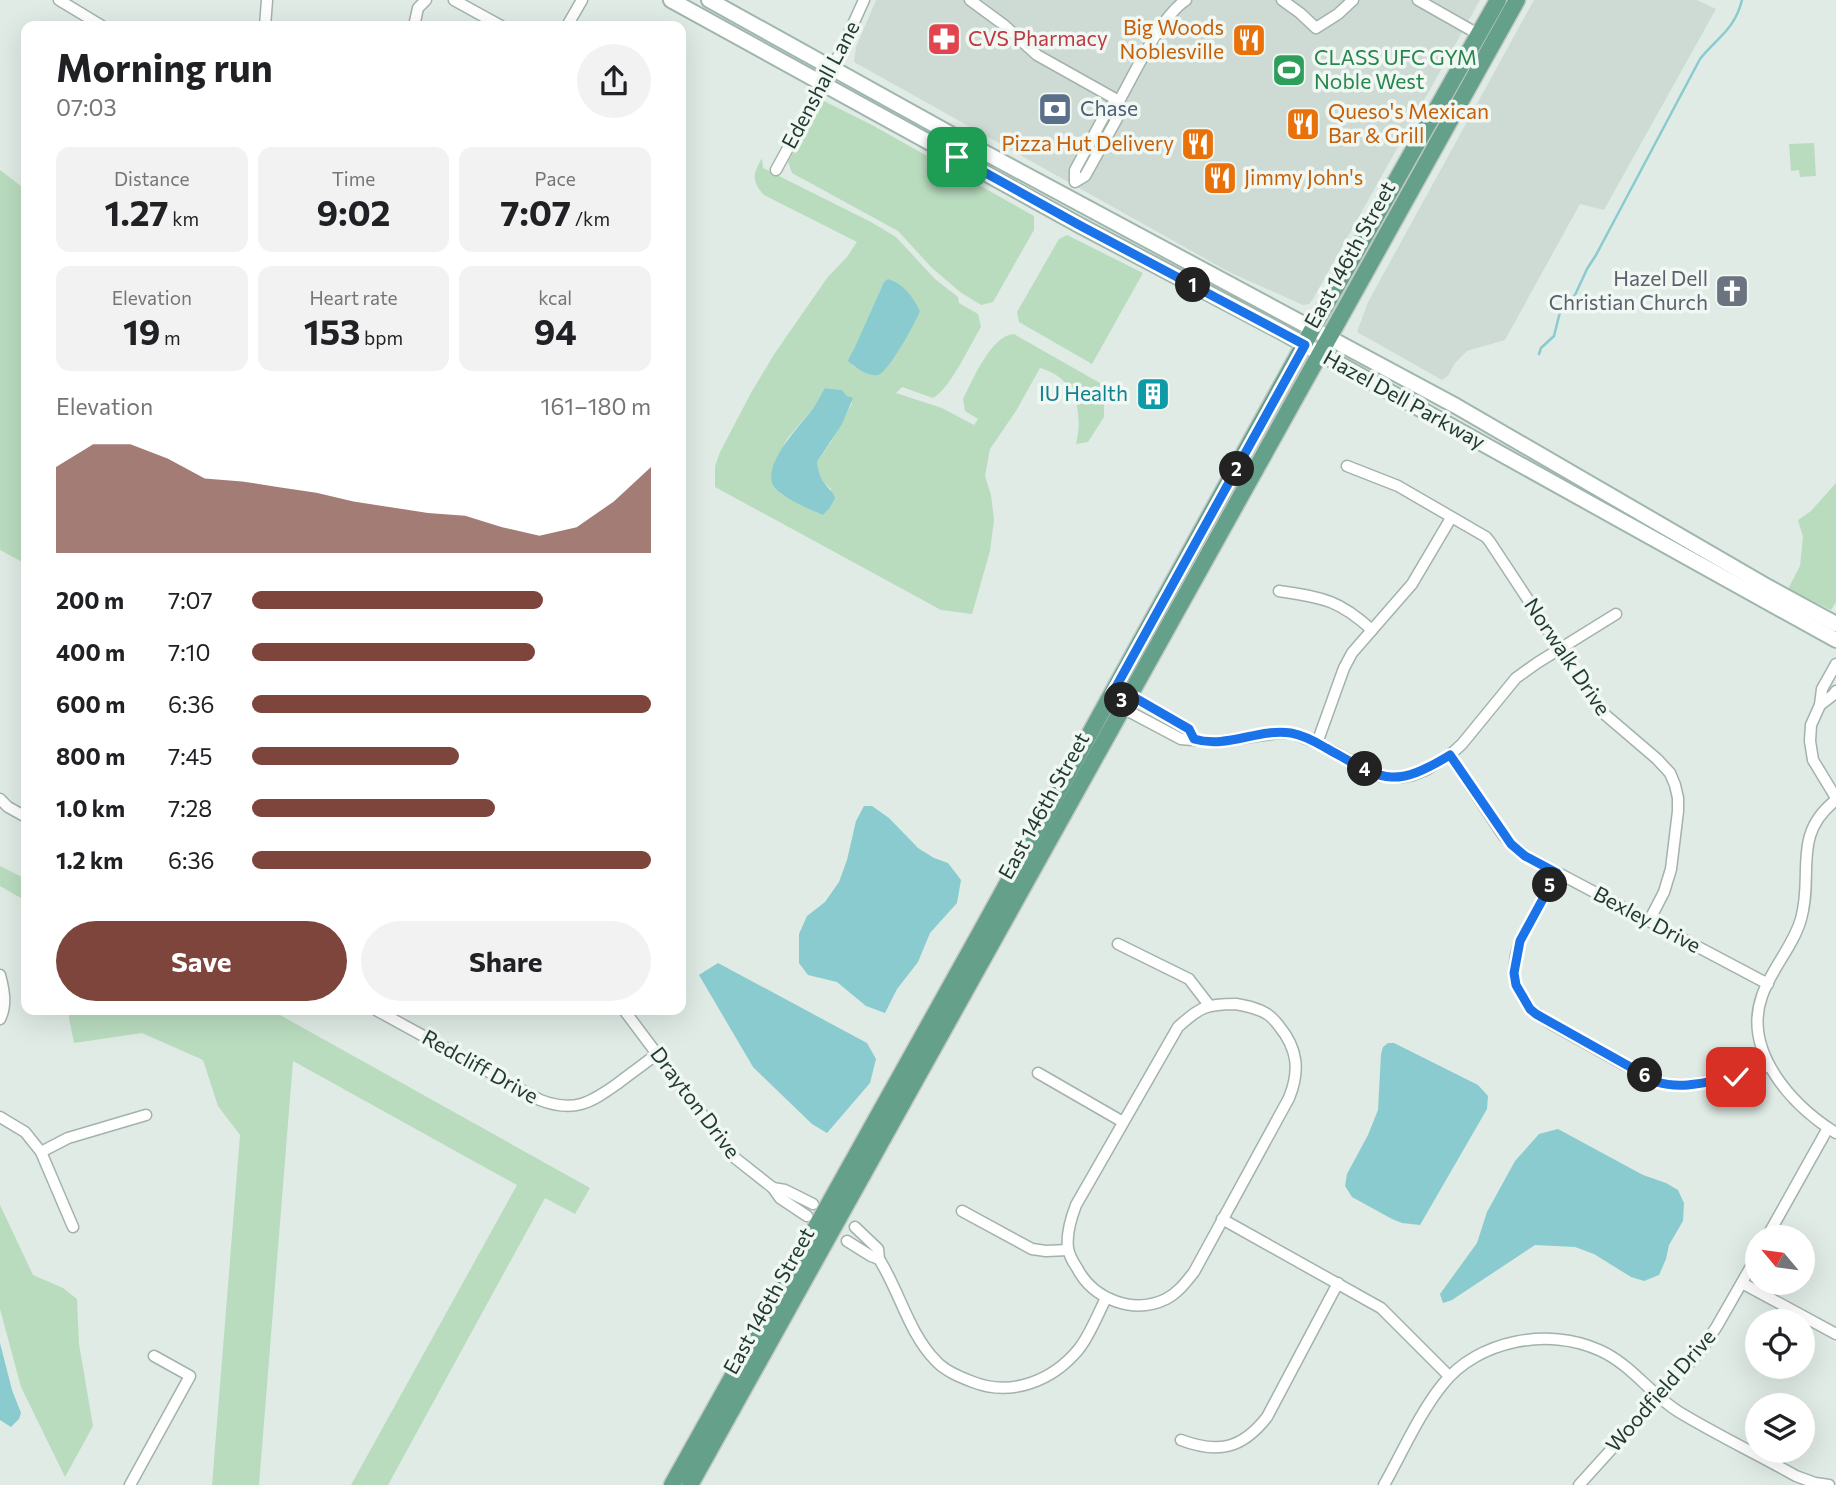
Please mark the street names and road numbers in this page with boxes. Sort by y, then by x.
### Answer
street label: Edenshall Lane [776,16,864,152]
street label: East 146th Street [1298,177,1399,332]
street label: Hazel Dell Parkway [1320,344,1490,454]
street label: Norwalk Drive [1520,593,1617,719]
street label: East 146th Street [992,728,1093,883]
street label: Bexley Drive [1590,880,1705,957]
street label: Redcliff Drive [418,1024,543,1108]
street label: Drayton Drive [646,1041,746,1163]
street label: East 146th Street [717,1223,818,1378]
street label: Woodfield Drive [1600,1324,1720,1456]

